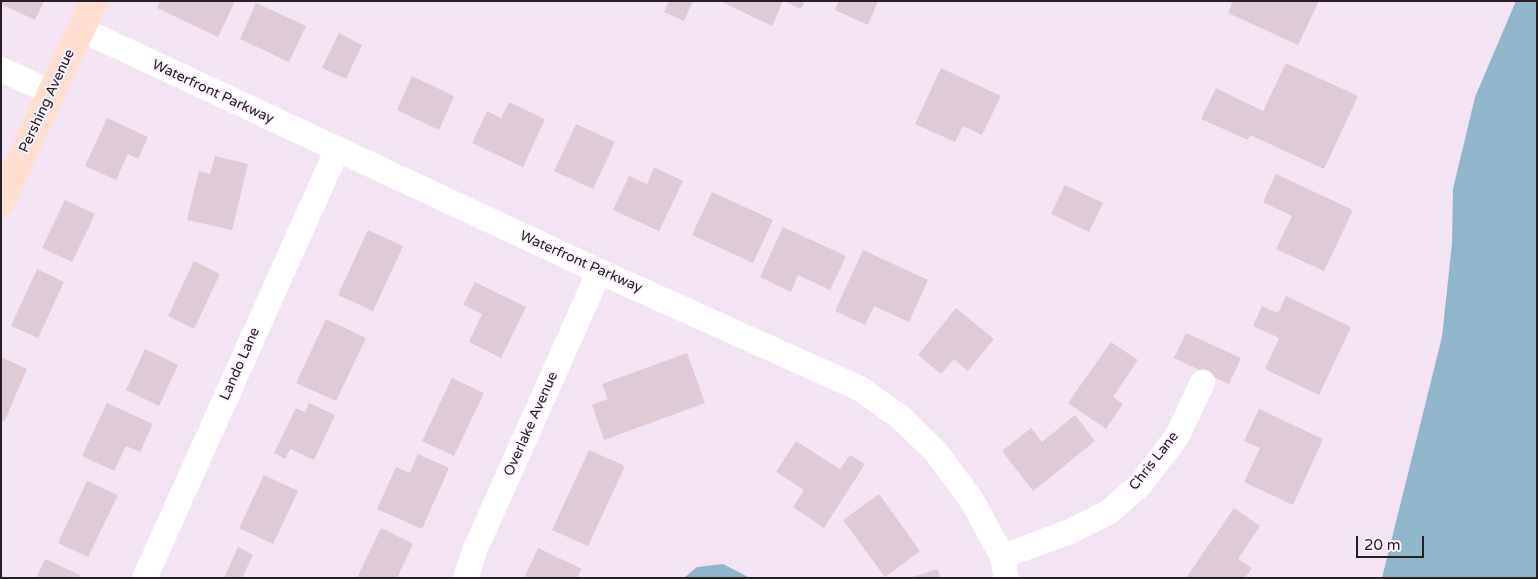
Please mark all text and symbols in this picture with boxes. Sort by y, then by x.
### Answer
street label: Pershing Avenue [16,47,78,155]
street label: Waterfront Parkway [149,56,277,128]
street label: Waterfront Parkway [517,227,645,297]
street label: Lando Lane [216,325,264,403]
street label: Overlake Avenue [500,369,562,479]
street label: Chris Lane [1126,428,1182,494]
scale bar [1358,526,1426,558]
text: 20 m [1364,536,1401,554]

